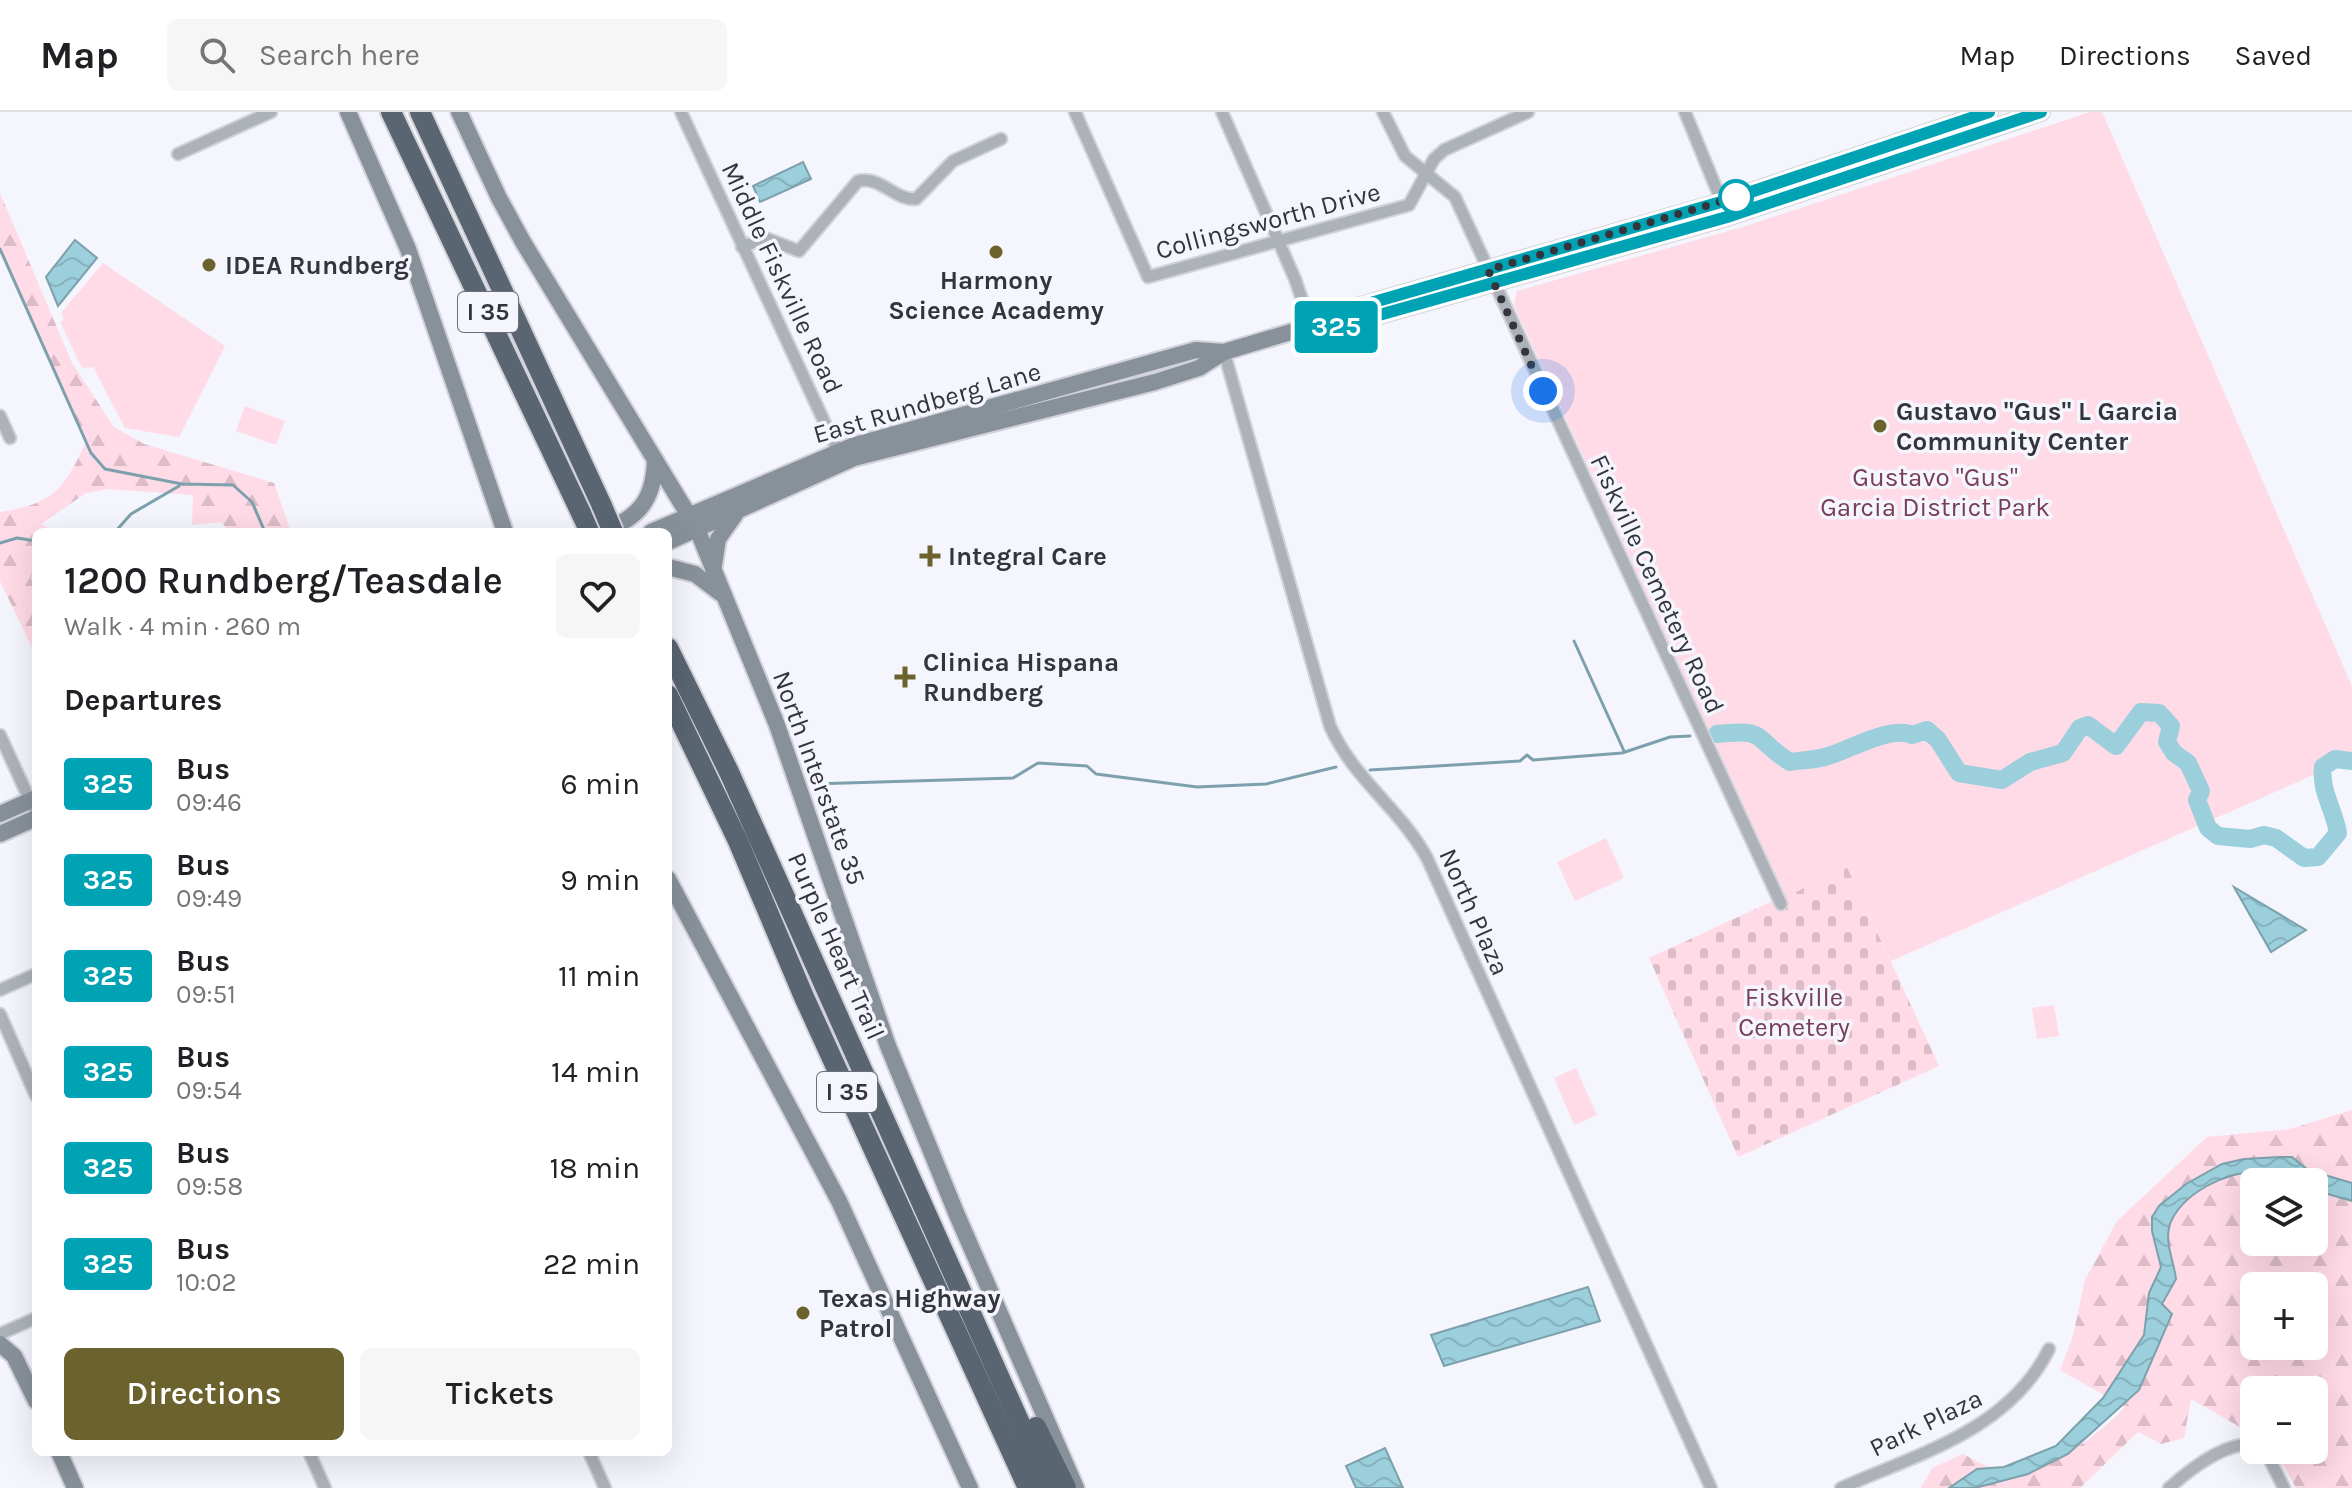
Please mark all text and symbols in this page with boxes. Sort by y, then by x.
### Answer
search box [167,19,727,91]
text: Map [40,33,119,78]
icon: search [195,33,239,77]
text: Search here [259,37,420,73]
text: Map [1960,39,2015,72]
text: Directions [2059,39,2191,72]
text: Saved [2235,39,2312,72]
street label: Middle Fiskville Road [715,157,849,399]
street label: Collingsworth Drive [1152,176,1384,266]
unlabelled marker [1719,180,1753,214]
marker: Harmony Science Academy [987,243,1005,261]
place label: IDEA Rundberg [225,250,409,281]
marker: IDEA Rundberg [200,256,218,274]
place label: Harmony Science Academy [888,265,1104,326]
road number: I 35 [458,292,518,332]
line badge: 325 [1290,301,1382,353]
text: 325 [1311,310,1361,343]
street label: East Rundberg Lane [810,356,1044,450]
your location [1523,371,1563,411]
place label: Gustavo "Gus" L Garcia Community Center [1896,396,2178,457]
marker: Gustavo "Gus" L Garcia Community Center [1871,417,1889,435]
street label: Fiskville Cemetery Road [1583,450,1731,718]
park label: Gustavo "Gus" Garcia District Park [1820,462,2050,523]
place label: Integral Care [948,541,1107,572]
marker: Integral Care [919,545,941,567]
button: heart [556,554,640,638]
text: 1200 Rundberg/Teasdale [64,558,503,603]
text: Walk · 4 min · 260 m [64,611,301,642]
place label: Clinica Hispana Rundberg [923,647,1119,708]
marker: Clinica Hispana Rundberg [894,666,916,688]
street label: North Interstate 35 [766,667,872,889]
text: Departures [64,682,222,718]
text: Bus [176,751,230,787]
text: 6 min [561,766,640,802]
text: 325 [83,767,133,800]
text: 09:46 [176,787,242,818]
street label: North Plaza [1432,844,1516,980]
text: Bus [176,847,230,883]
street label: Purple Heart Trail [781,848,891,1044]
text: 9 min [560,862,640,898]
text: 325 [83,863,133,896]
text: 09:49 [176,883,242,914]
text: Bus [176,943,230,979]
text: 11 min [558,958,640,994]
text: 325 [83,959,133,992]
text: 09:51 [176,979,236,1010]
park label: Fiskville Cemetery [1738,982,1850,1043]
text: Bus [176,1039,230,1075]
text: 14 min [551,1054,640,1090]
text: 325 [83,1055,133,1088]
road number: I 35 [817,1072,877,1112]
text: 09:54 [176,1075,242,1106]
text: Bus [176,1135,230,1171]
text: 18 min [549,1150,640,1186]
text: 325 [83,1151,133,1184]
map controls [2240,1168,2328,1464]
button: layers [2240,1168,2328,1256]
text: 09:58 [176,1171,243,1202]
text: Bus [176,1231,230,1267]
text: 22 min [543,1246,640,1282]
text: 325 [83,1247,133,1280]
text: 10:02 [176,1267,237,1298]
button: + [2240,1272,2328,1360]
place label: Texas Highway Patrol [819,1283,1001,1344]
marker: Texas Highway Patrol [794,1304,812,1322]
button: Directions [64,1348,344,1440]
button: Tickets [360,1348,640,1440]
button: − [2240,1376,2328,1464]
street label: Park Plaza [1865,1382,1987,1464]

